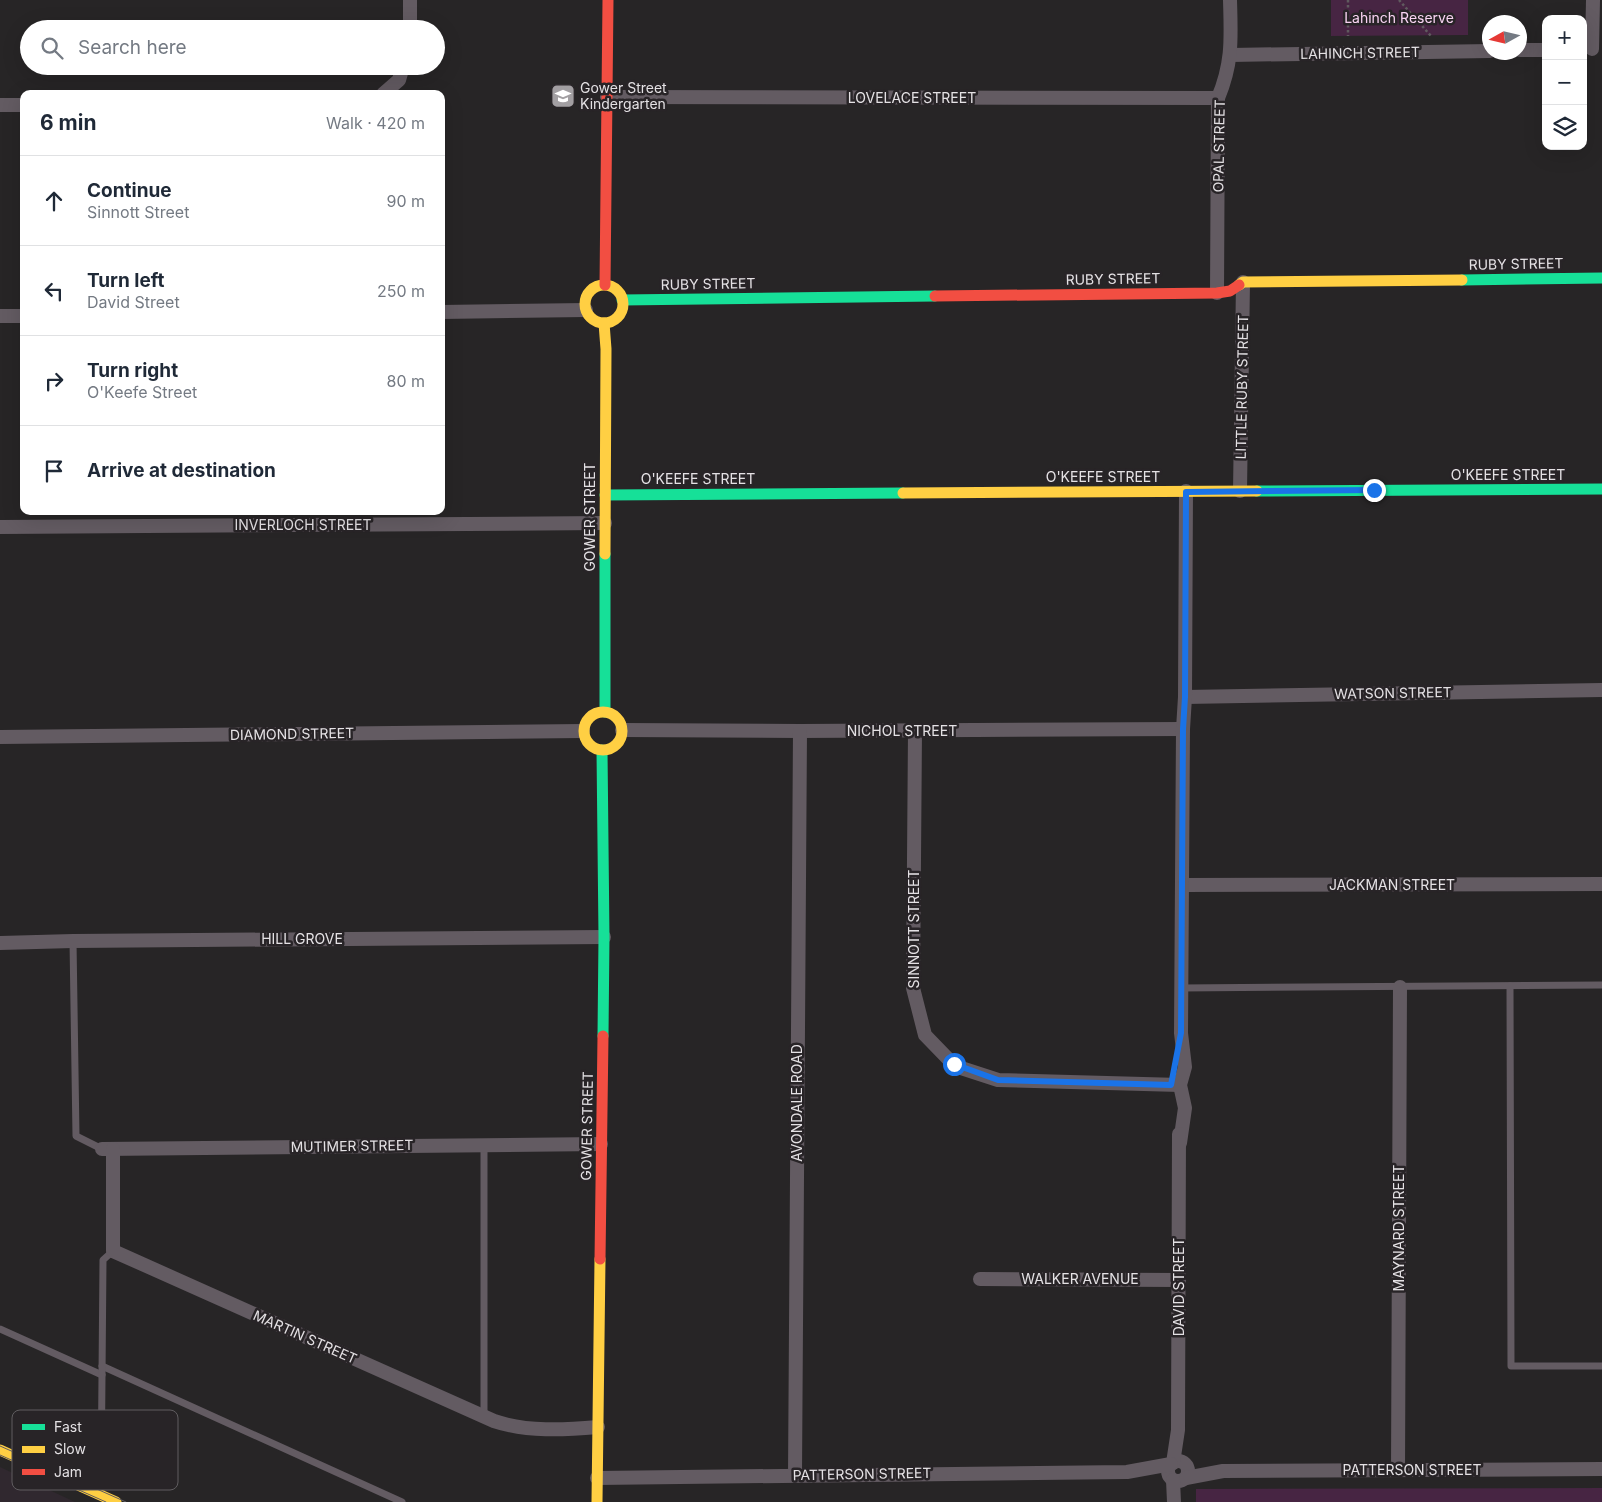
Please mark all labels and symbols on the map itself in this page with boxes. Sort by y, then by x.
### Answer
park label: Lahinch Reserve [1344,9,1454,26]
north arrow [1482,15,1527,60]
street label: LAHINCH STREET [1300,43,1420,62]
place label: Gower Street Kindergarten [580,79,667,112]
school or university icon: Gower Street Kindergarten [550,83,576,109]
street label: LOVELACE STREET [848,89,976,106]
street label: OPAL STREET [1209,99,1228,193]
street label: RUBY STREET [1468,254,1564,273]
street label: RUBY STREET [1065,269,1161,288]
street label: RUBY STREET [660,274,756,293]
street label: LITTLE RUBY STREET [1232,314,1251,460]
street label: GOWER STREET [581,462,598,572]
street label: O'KEEFE STREET [1451,466,1565,483]
street label: O'KEEFE STREET [1046,468,1160,485]
street label: O'KEEFE STREET [641,470,755,487]
route end [1363,479,1386,502]
street label: INVERLOCH STREET [234,516,372,533]
street label: WATSON STREET [1334,683,1452,702]
street label: NICHOL STREET [847,722,957,739]
street label: DIAMOND STREET [230,724,354,743]
street label: SINNOTT STREET [905,869,922,989]
street label: JACKMAN STREET [1329,876,1455,893]
street label: HILL GROVE [261,930,343,947]
street label: AVONDALE ROAD [788,1044,805,1162]
route start [943,1053,966,1076]
street label: GOWER STREET [577,1071,596,1181]
street label: MUTIMER STREET [290,1136,414,1155]
street label: MAYNARD STREET [1390,1165,1407,1291]
street label: DAVID STREET [1170,1238,1187,1336]
street label: WALKER AVENUE [1021,1270,1139,1287]
street label: MARTIN STREET [251,1306,360,1367]
legend [12,1410,178,1490]
text: Fast [54,1418,82,1435]
text: Slow [54,1440,86,1457]
street label: PATTERSON STREET [1343,1461,1481,1478]
text: Jam [54,1463,82,1480]
street label: PATTERSON STREET [792,1464,932,1483]

